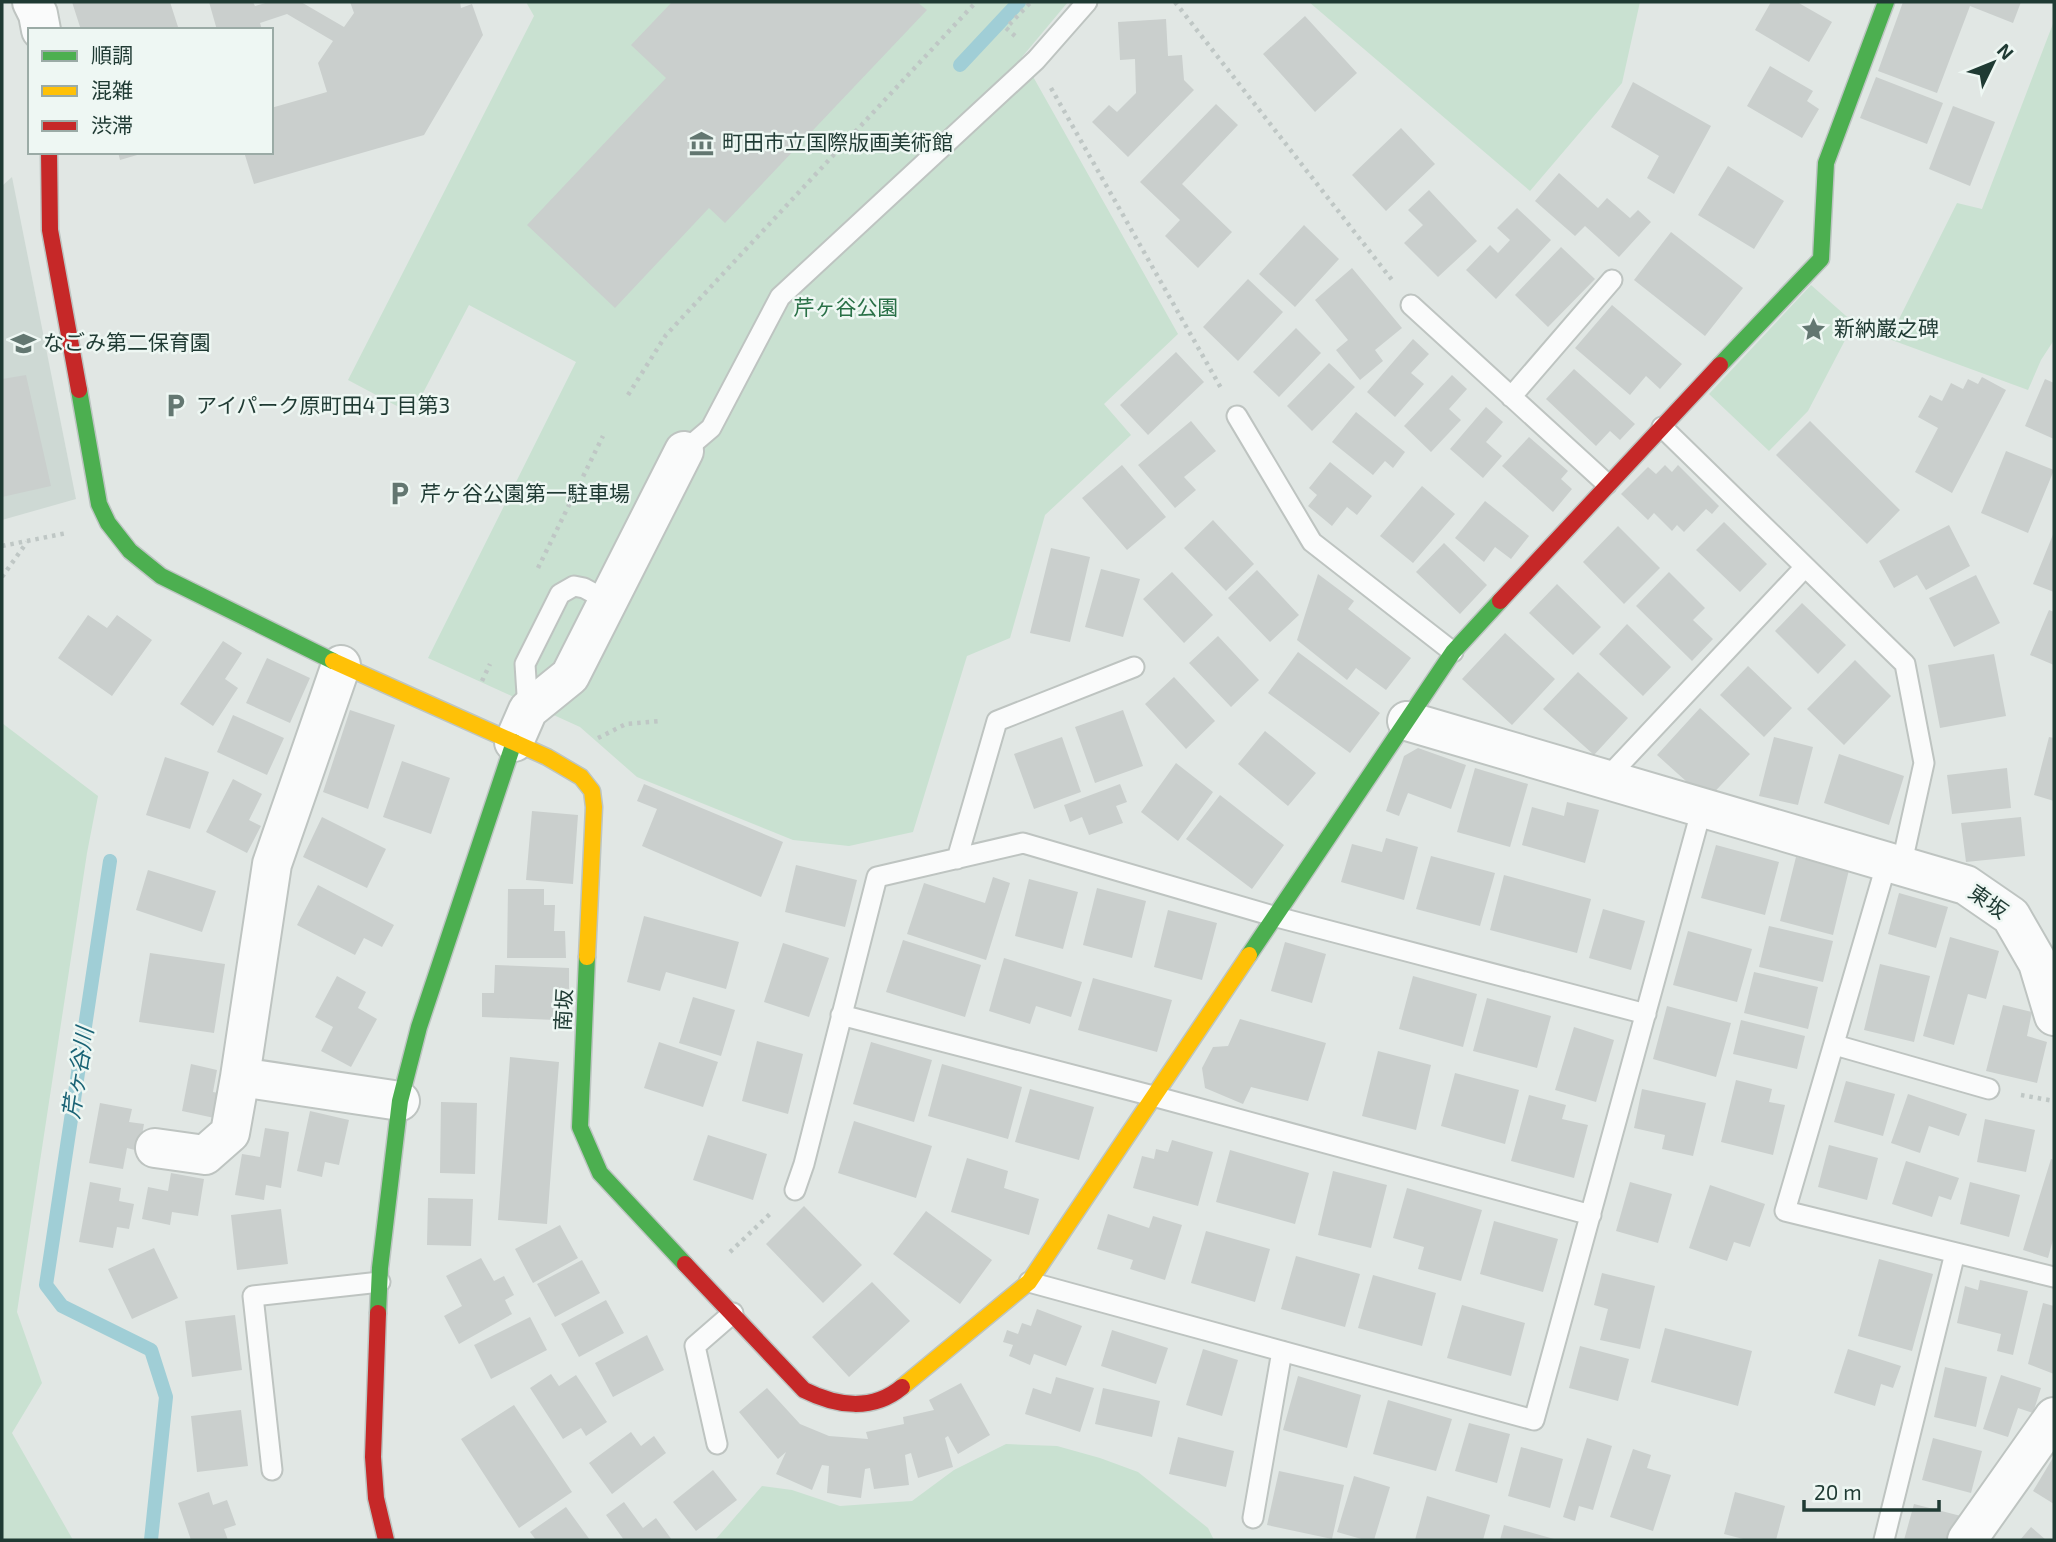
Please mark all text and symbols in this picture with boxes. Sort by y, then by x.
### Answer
legend [28,28,273,154]
north arrow [1958,28,2028,98]
text: N [1993,38,2019,64]
text: 順調 [91,42,133,67]
text: 混雑 [91,77,133,102]
text: 渋滞 [91,112,133,137]
museum icon: 町田市立国際版画美術館 [688,129,716,157]
place label: 町田市立国際版画美術館 [722,129,953,154]
park label: 芹ヶ谷公園 [794,294,899,319]
place icon: 新納巌之碑 [1800,315,1828,343]
place label: 新納巌之碑 [1834,315,1939,340]
school or university icon: なごみ第二保育園 [9,329,37,357]
place label: なごみ第二保育園 [43,329,211,354]
parking icon: アイパーク原町田4丁目第3 [162,392,190,420]
place label: アイパーク原町田4丁目第3 [196,392,450,417]
parking icon: 芹ヶ谷公園第一駐車場 [386,480,414,508]
place label: 芹ヶ谷公園第一駐車場 [420,480,630,505]
street label: 東坂 [1964,878,2013,923]
street label: 南坂 [549,988,576,1032]
water label: 芹ヶ谷川 [56,1022,99,1120]
scale bar [1804,1468,1939,1512]
text: 20 m [1814,1479,1862,1504]

